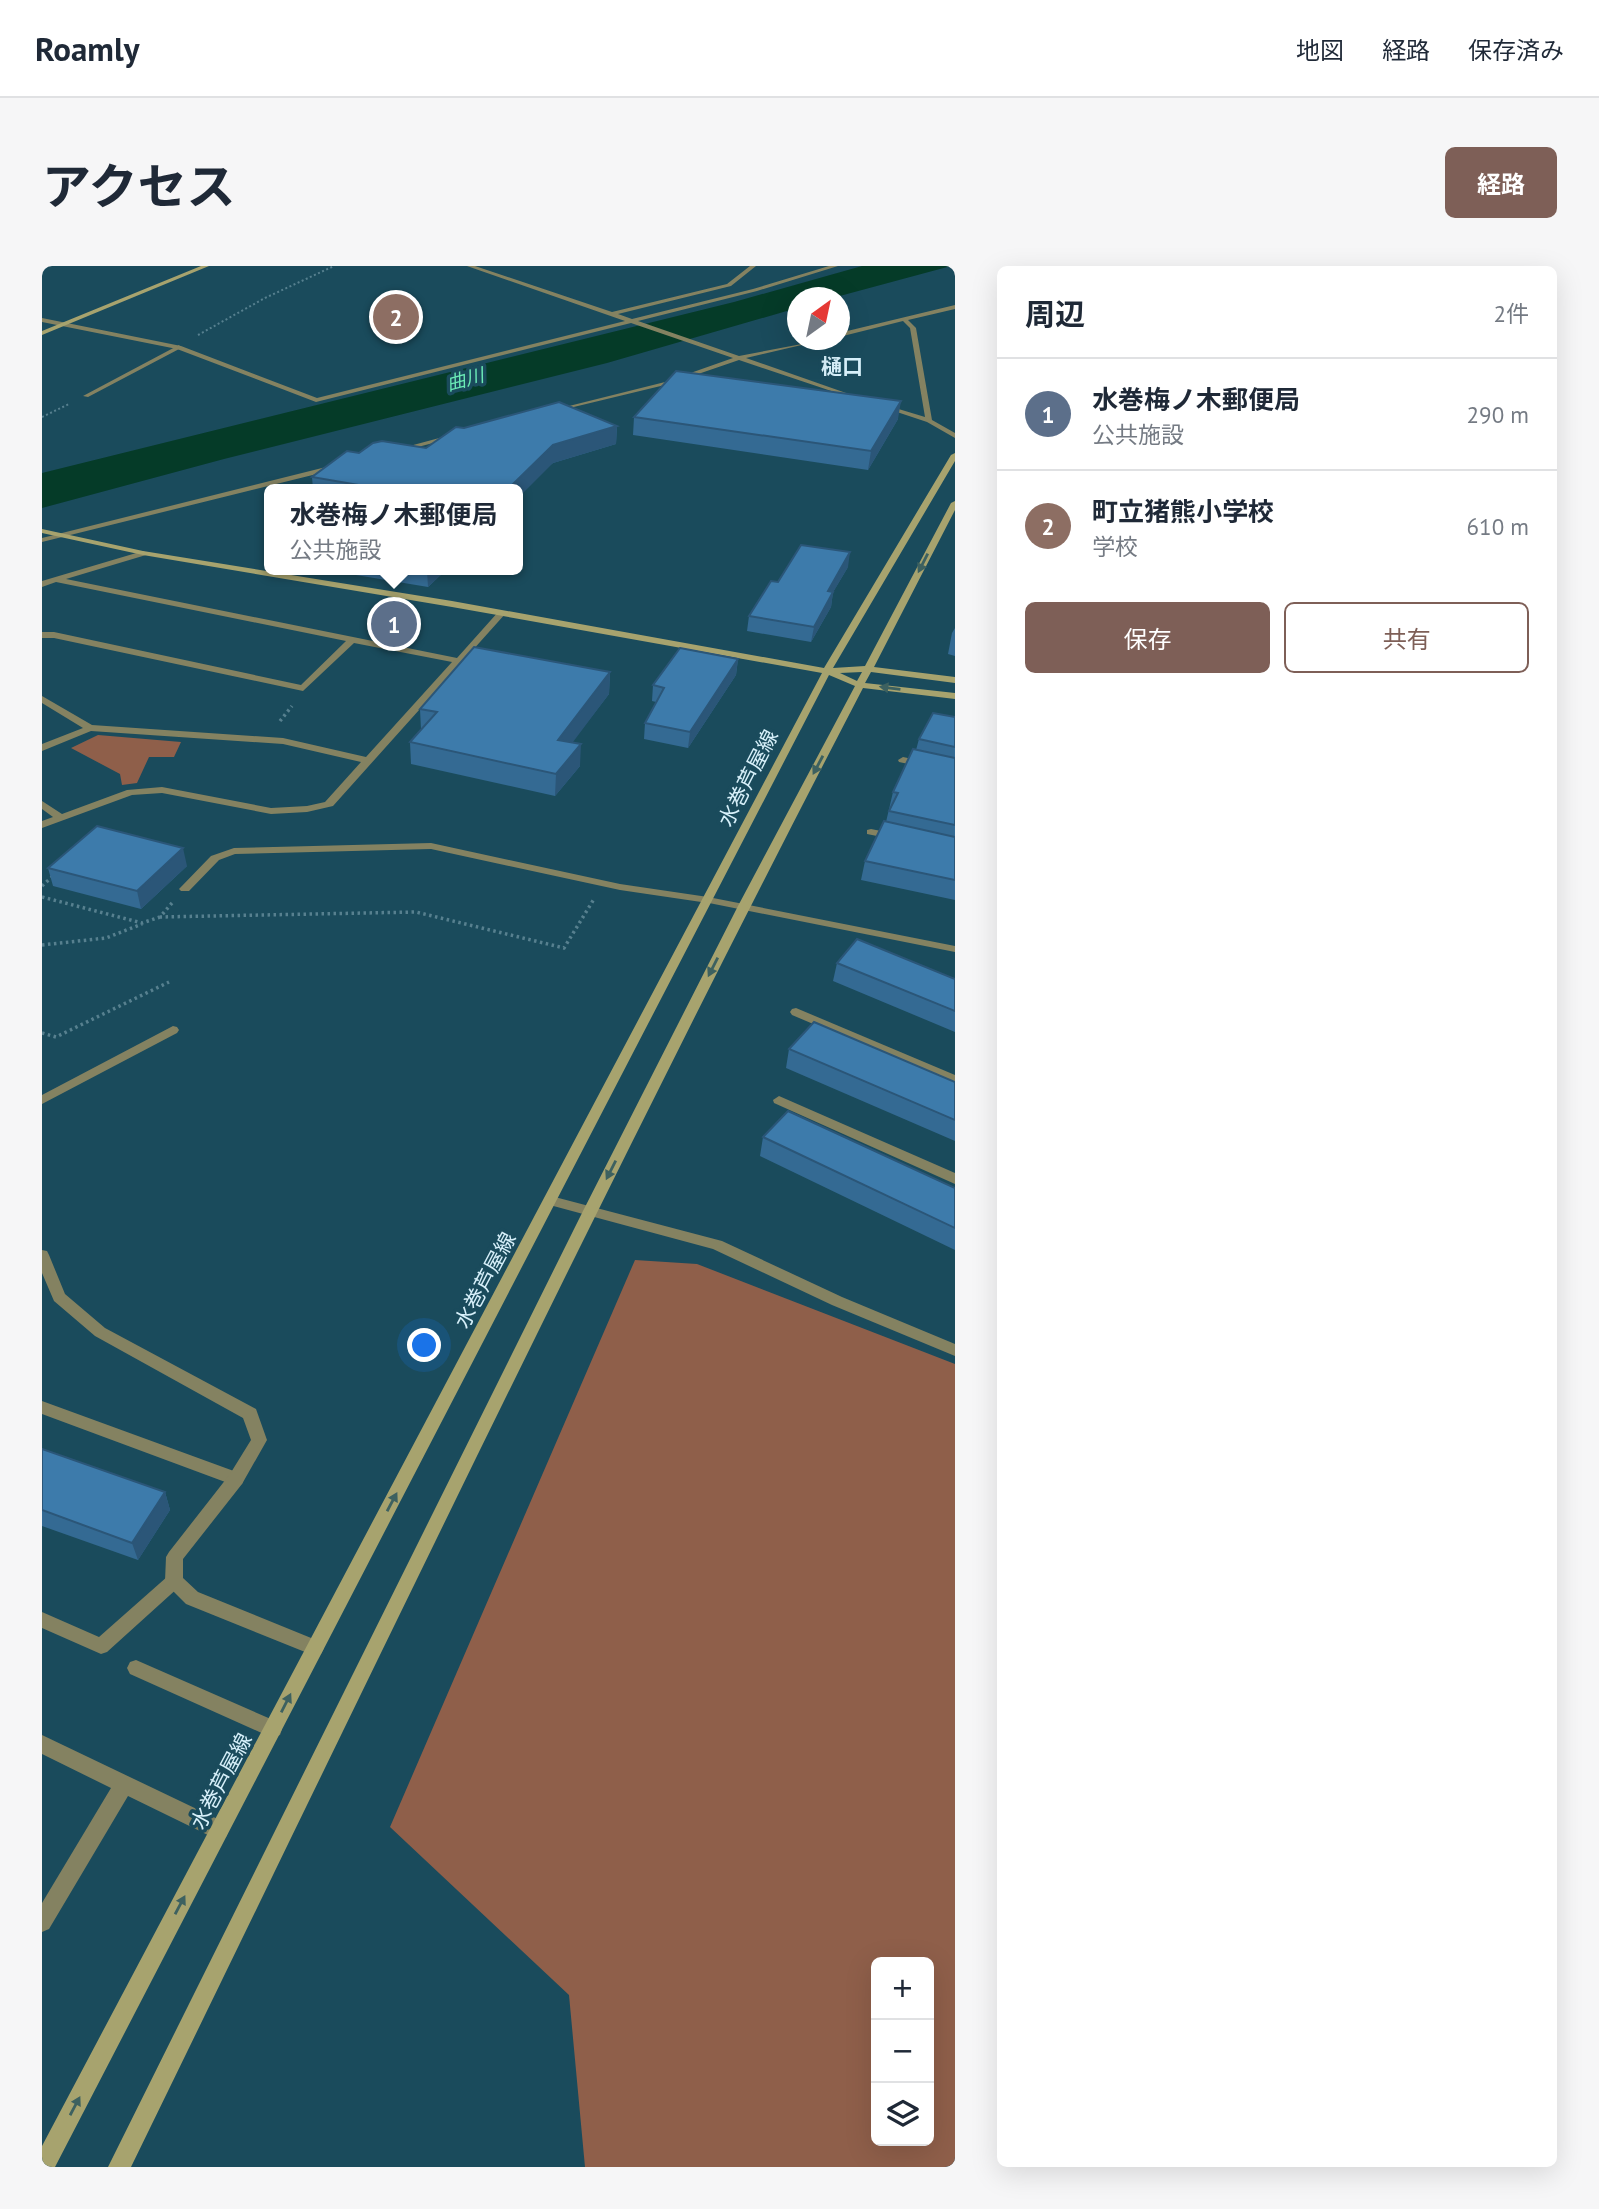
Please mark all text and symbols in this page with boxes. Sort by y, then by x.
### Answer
text: Roamly [35,27,139,70]
text: 地図 [1296,35,1344,66]
text: 経路 [1382,35,1430,66]
text: 保存済み [1468,35,1564,66]
button: 経路 [1445,147,1557,218]
text: アクセス [42,154,236,218]
north arrow [787,287,850,350]
pin: 2 [373,291,419,343]
text: 周辺 [1025,294,1085,333]
text: 2件 [1493,299,1529,328]
district label: 樋口 [821,353,863,380]
water label: 曲川 [444,362,488,396]
text: 水巻梅ノ木郵便局 [1092,383,1300,416]
text: 1 [1041,400,1055,429]
text: 290 m [1467,400,1529,429]
text: 公共施設 [1092,420,1184,449]
popup [264,484,523,575]
text: 町立猪熊小学校 [1092,495,1274,528]
text: 水巻梅ノ木郵便局 [289,498,498,531]
text: 2 [1041,512,1055,541]
text: 610 m [1467,512,1529,541]
text: 学校 [1092,532,1138,561]
text: 公共施設 [289,535,381,564]
one-way arrow [918,553,929,573]
pin: 1 [371,598,417,650]
button: 保存 [1025,602,1270,673]
button: 共有 [1284,602,1529,673]
one-way arrow [879,682,901,693]
street label: 水巻芦屋線 [712,725,784,831]
one-way arrow [812,755,824,775]
one-way arrow [708,957,719,977]
one-way arrow [605,1160,616,1180]
street label: 水巻芦屋線 [448,1227,522,1333]
your location [407,1328,441,1362]
one-way arrow [386,1492,397,1512]
one-way arrow [280,1693,292,1713]
street label: 水巻芦屋線 [184,1728,258,1834]
one-way arrow [174,1895,186,1915]
map controls [871,1957,934,2146]
button: + [871,1957,934,2020]
button: − [871,2020,934,2083]
button: layers [871,2083,934,2146]
one-way arrow [69,2097,81,2116]

